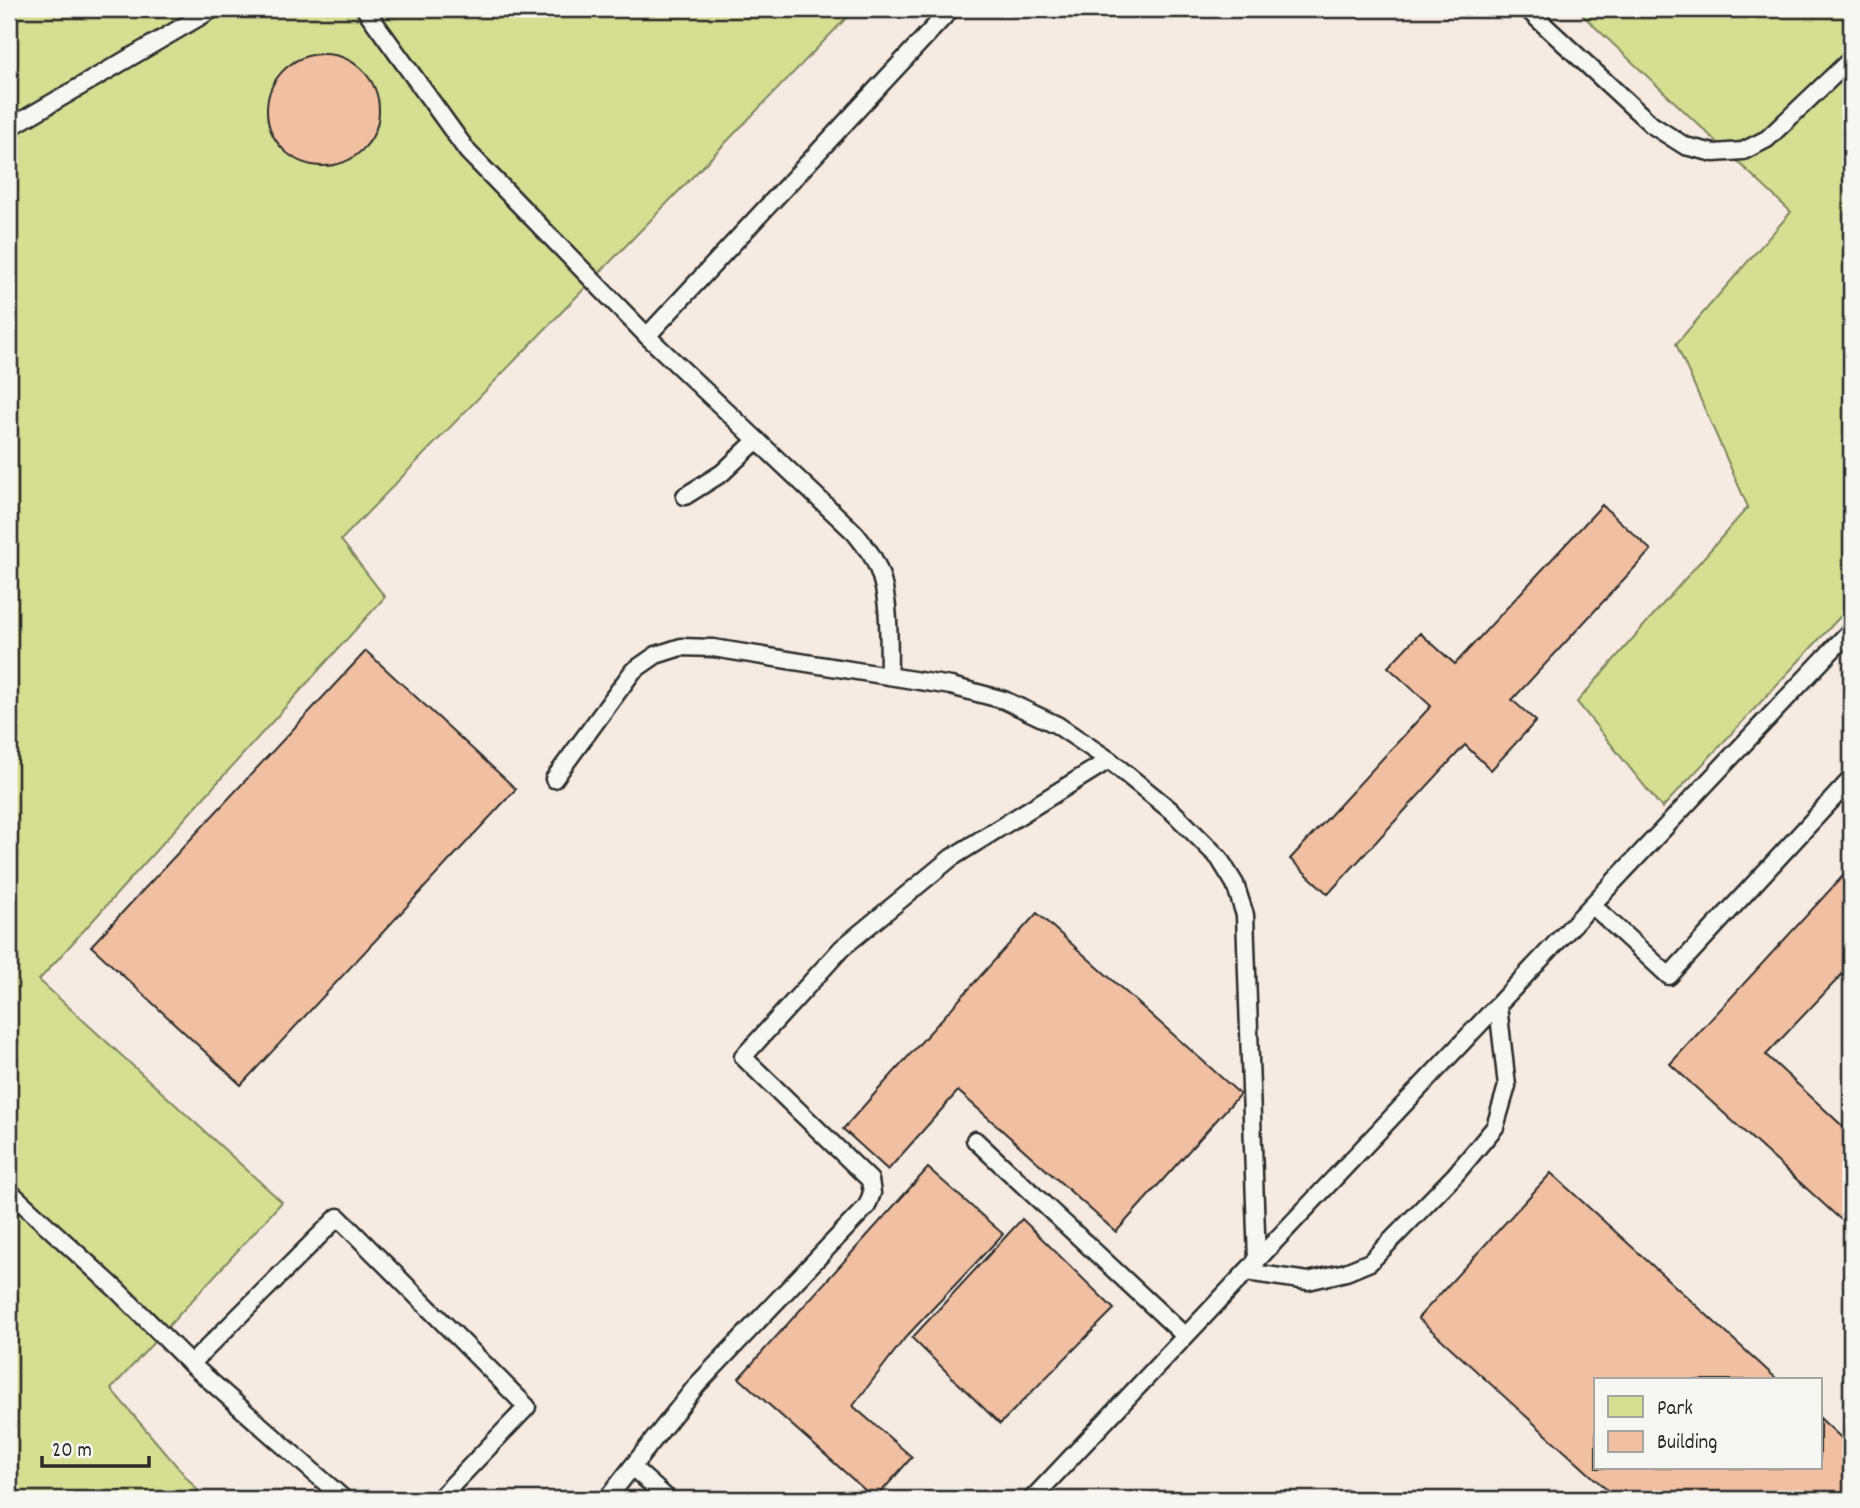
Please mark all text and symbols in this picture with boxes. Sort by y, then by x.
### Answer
legend [1594,1378,1822,1470]
text: Park [1657,1395,1693,1425]
scale bar [42,1424,149,1468]
text: Building [1657,1429,1717,1459]
text: 20 m [52,1437,92,1467]

